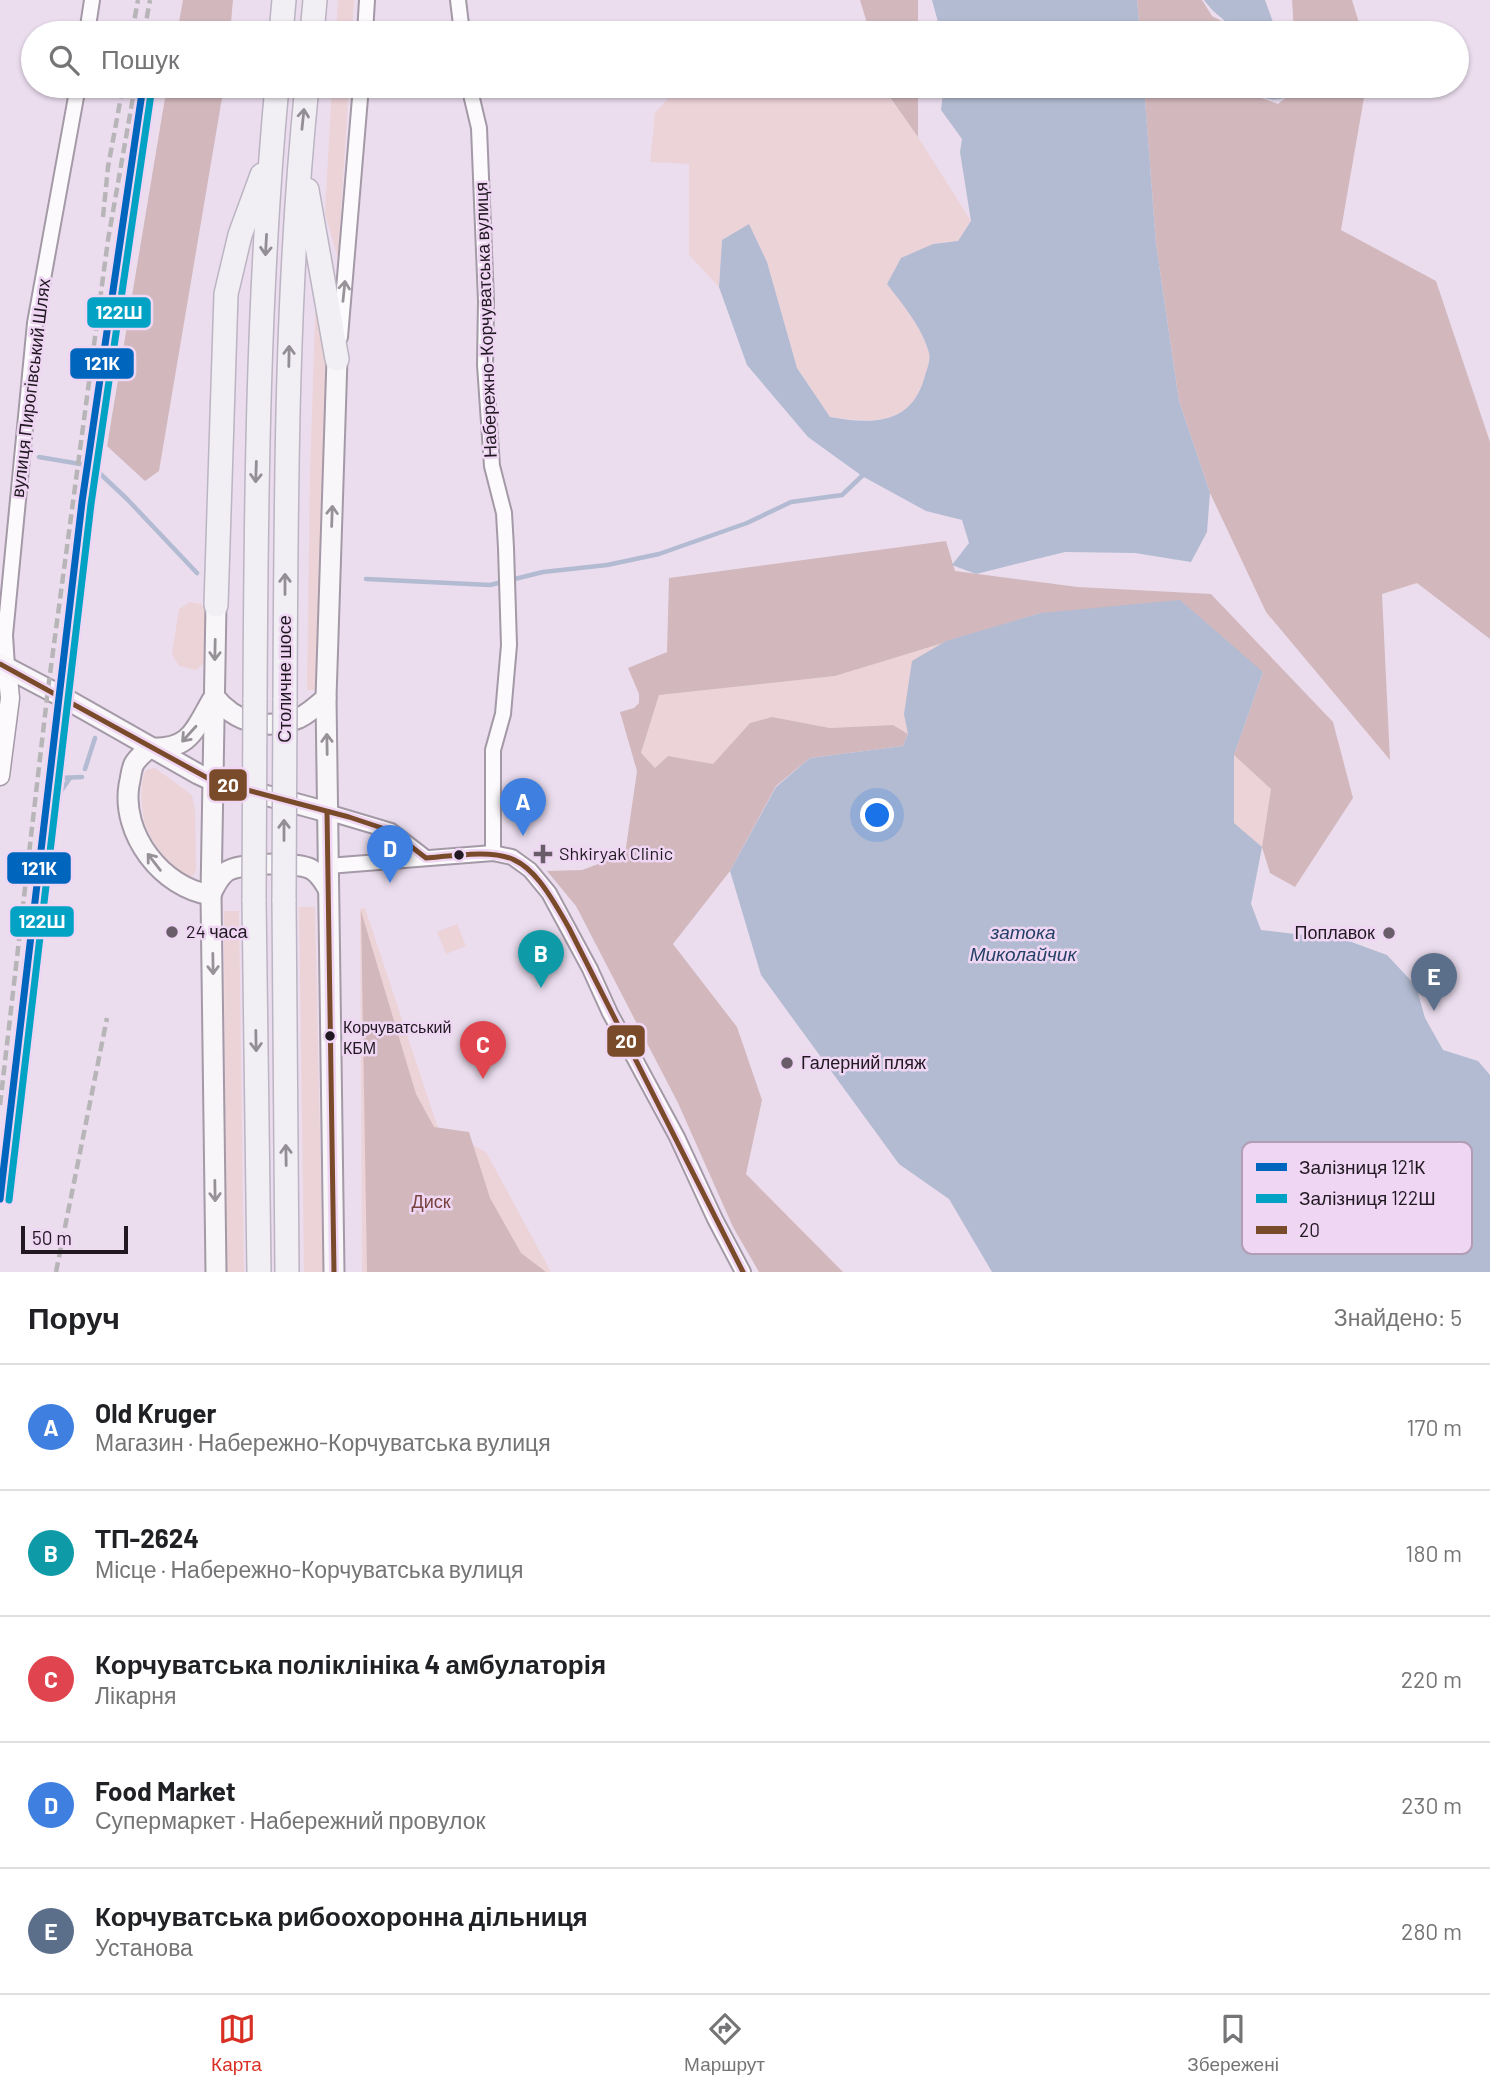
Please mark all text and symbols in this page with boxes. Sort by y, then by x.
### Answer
search box [21,21,1469,98]
icon: search [45,41,83,79]
text: Пошук [101,43,179,74]
one-way arrow [297,109,310,131]
street label: Набережно-Корчуватська вулиця [469,182,501,458]
one-way arrow [259,233,272,256]
street label: вулиця Пирогівський Шлях [6,277,54,499]
one-way arrow [338,280,351,303]
line badge: 122Ш [86,296,152,329]
text: 122Ш [95,300,143,323]
one-way arrow [282,345,296,368]
line badge: 121К [69,347,135,380]
text: 121К [84,351,120,374]
one-way arrow [249,460,263,483]
one-way arrow [326,505,339,528]
one-way arrow [278,572,292,595]
street label: Столичне шосе [273,615,295,743]
one-way arrow [208,638,222,661]
one-way arrow [181,724,198,742]
one-way arrow [320,733,334,756]
line badge: 20 [208,768,248,802]
text: 20 [217,773,239,796]
pin: A [500,778,546,836]
your location [860,798,894,832]
one-way arrow [277,819,291,842]
pin: D [367,825,413,883]
place label: Shkiryak Clinic [559,842,673,864]
marker: Shkiryak Clinic [533,844,553,864]
unlabelled marker [452,848,466,862]
line badge: 121К [6,851,72,885]
one-way arrow [147,853,162,871]
text: 121К [21,856,57,879]
line badge: 122Ш [9,905,75,938]
text: 122Ш [18,909,66,932]
place label: 24 часа [186,920,249,942]
water label: затока Миколайчик [970,920,1077,965]
place label: Поплавок [1295,921,1375,943]
marker: 24 часа [164,924,180,940]
marker: Поплавок [1381,925,1397,941]
pin: B [518,930,564,988]
one-way arrow [206,952,220,975]
pin: E [1411,953,1457,1011]
place label: Корчуватський КБМ [343,1017,451,1057]
pin: C [460,1021,506,1079]
line badge: 20 [606,1024,646,1058]
one-way arrow [249,1029,263,1052]
marker: Корчуватський КБМ [323,1029,337,1043]
text: 20 [615,1029,637,1052]
place label: Галерний пляж [801,1051,926,1073]
marker: Галерний пляж [779,1055,795,1071]
legend [1242,1142,1472,1254]
one-way arrow [279,1144,293,1167]
text: Залізниця 121К [1299,1155,1425,1178]
one-way arrow [209,1179,222,1202]
text: Залізниця 122Ш [1299,1186,1436,1209]
park label: Диск [411,1190,451,1212]
text: 20 [1299,1218,1320,1241]
scale bar [21,1223,128,1255]
text: 50 m [32,1226,72,1249]
text: Поруч [28,1299,120,1335]
text: Знайдено: 5 [1334,1303,1462,1331]
text: Old Kruger [95,1397,216,1428]
text: A [43,1413,59,1441]
text: 170 m [1406,1413,1462,1441]
text: Магазин · Набережно-Корчуватська вулиця [95,1428,551,1456]
text: ТП-2624 [95,1522,199,1553]
text: B [44,1539,58,1567]
text: 180 m [1405,1539,1462,1567]
text: Місце · Набережно-Корчуватська вулиця [95,1555,523,1583]
text: Корчуватська поліклініка 4 амбулаторія [95,1648,606,1679]
text: C [44,1665,58,1693]
text: 220 m [1401,1665,1462,1693]
text: Лікарня [95,1681,177,1709]
text: Food Market [95,1775,236,1806]
text: D [44,1791,58,1819]
text: 230 m [1401,1791,1462,1819]
text: Супермаркет · Набережний провулок [95,1806,486,1834]
text: Корчуватська рибоохоронна дільниця [95,1900,588,1931]
text: E [44,1917,58,1945]
text: 280 m [1401,1917,1462,1945]
text: Установа [95,1933,193,1961]
tab: Карта [211,2010,262,2076]
tab: Маршрут [684,2010,765,2076]
tab: Збережені [1187,2010,1279,2076]

